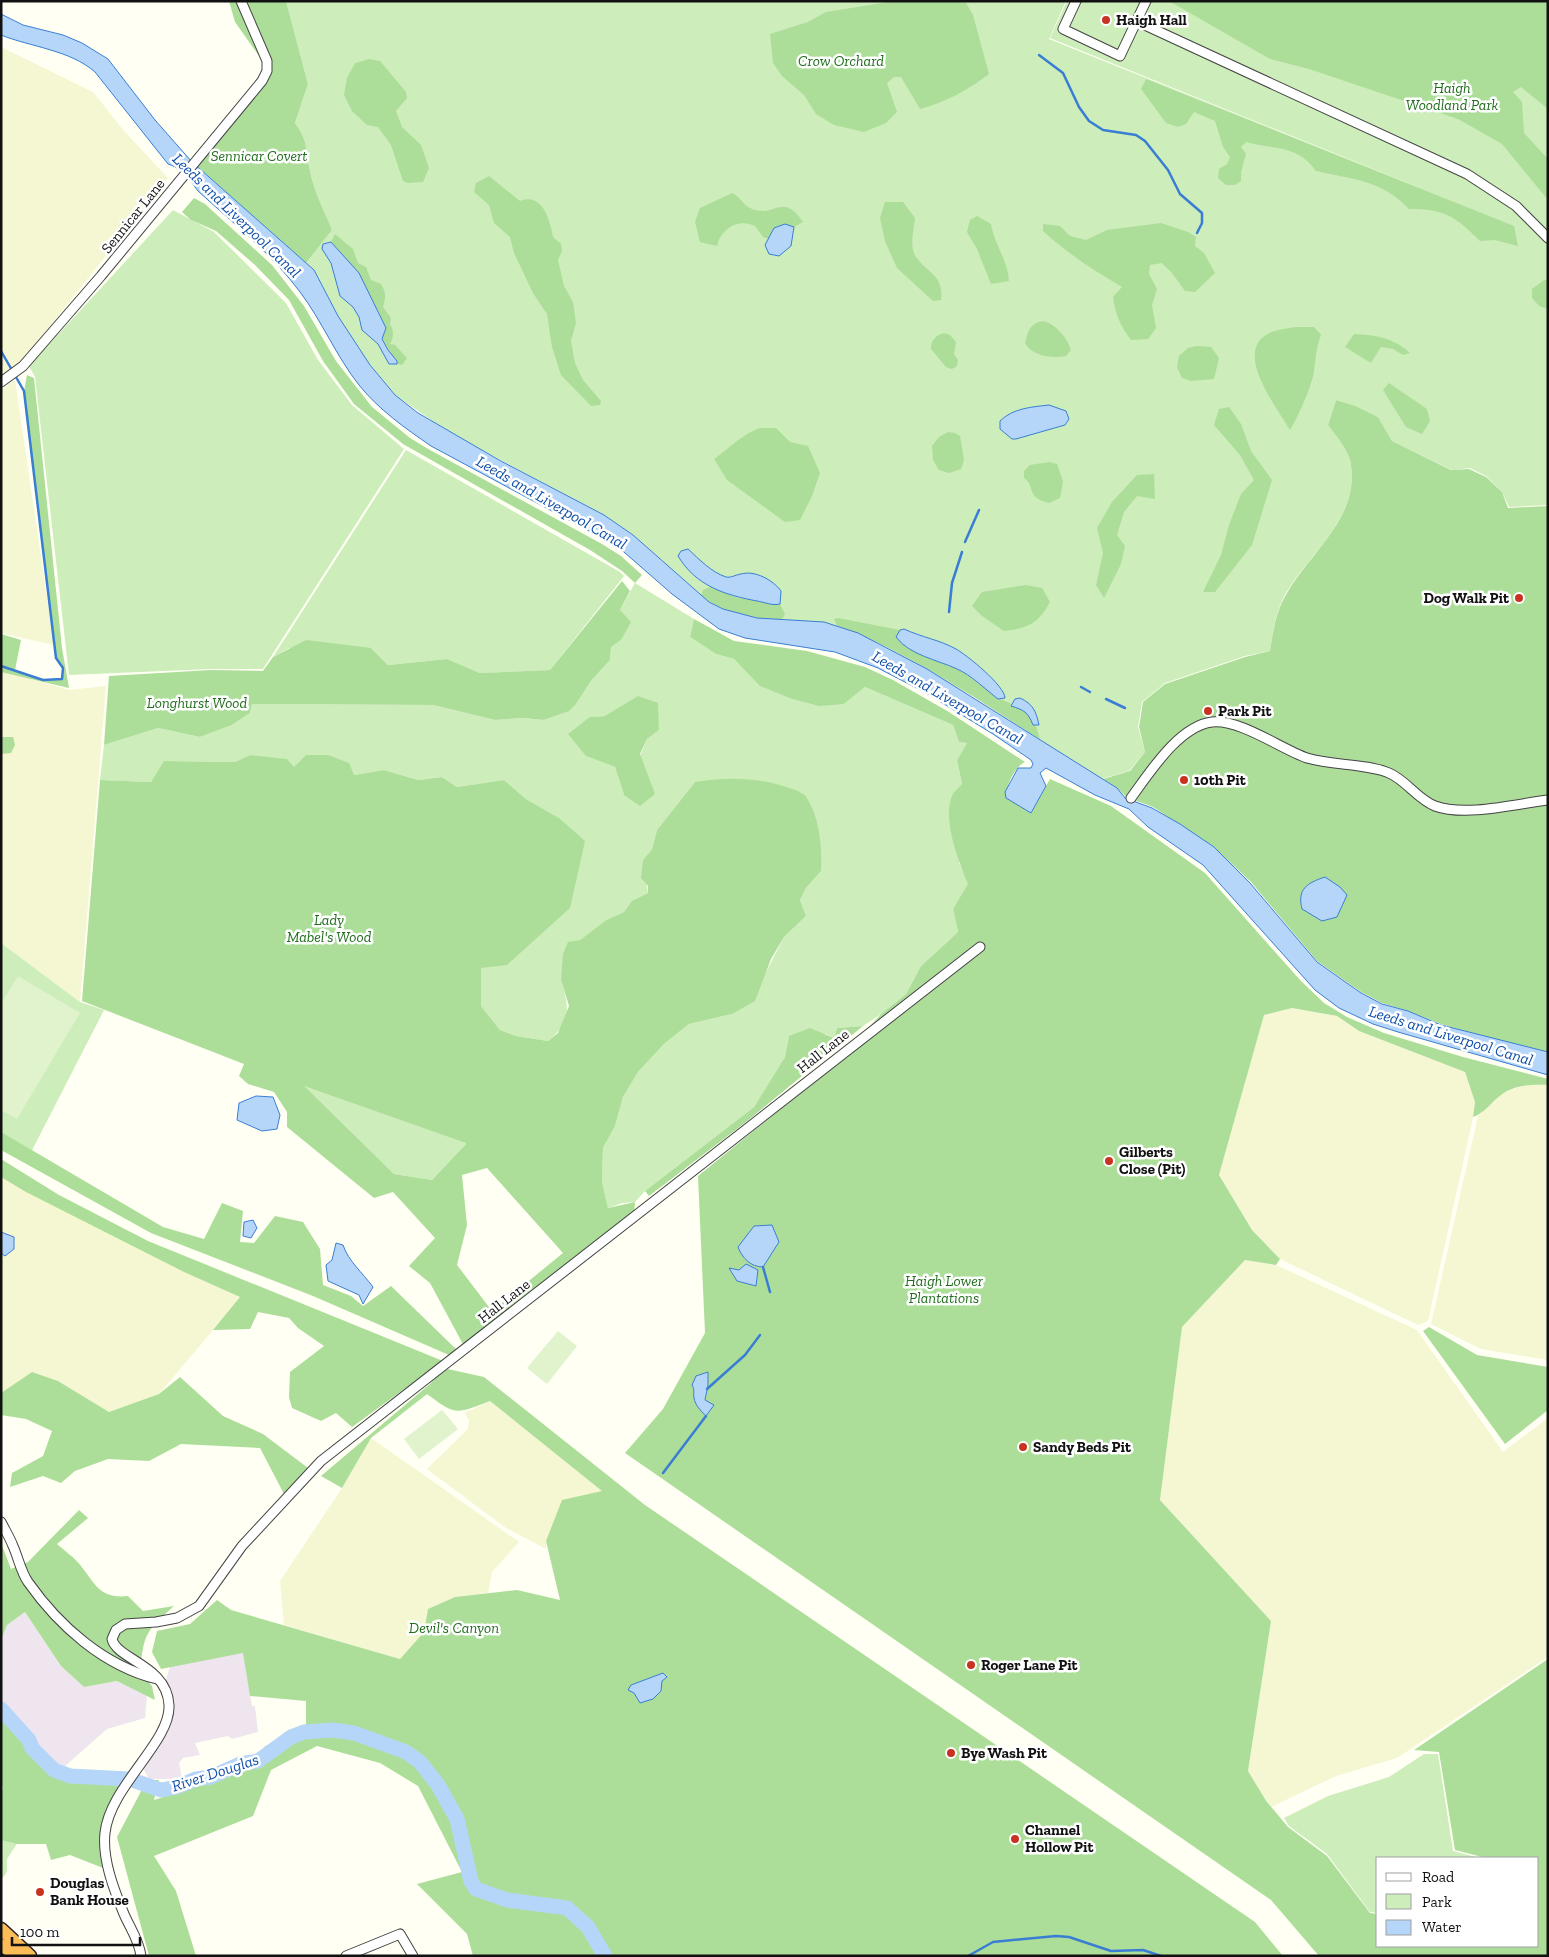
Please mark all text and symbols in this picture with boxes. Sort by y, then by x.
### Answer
place label: Haigh Hall [1116,11,1187,29]
marker: Haigh Hall [1100,14,1112,26]
park label: Crow Orchard [798,52,884,70]
park label: Haigh Woodland Park [1406,79,1499,114]
park label: Sennicar Covert [211,147,307,165]
water label: Leeds and Liverpool Canal [169,149,305,282]
street label: Sennicar Lane [97,175,169,257]
water label: Leeds and Liverpool Canal [473,452,631,553]
place label: Dog Walk Pit [1423,589,1510,607]
marker: Dog Walk Pit [1513,592,1525,604]
water label: Leeds and Liverpool Canal [869,647,1027,748]
park label: Longhurst Wood [147,694,248,712]
place label: Park Pit [1218,702,1273,720]
marker: Park Pit [1202,705,1214,717]
place label: 10th Pit [1194,771,1247,789]
marker: 10th Pit [1178,774,1190,786]
park label: Lady Mabel's Wood [287,911,372,946]
water label: Leeds and Liverpool Canal [1366,1001,1535,1070]
street label: Hall Lane [793,1025,853,1077]
place label: Gilberts Close (Pit) [1119,1143,1185,1178]
marker: Gilberts Close (Pit) [1103,1155,1115,1167]
park label: Haigh Lower Plantations [905,1272,984,1307]
street label: Hall Lane [474,1275,534,1327]
place label: Sandy Beds Pit [1033,1438,1132,1456]
marker: Sandy Beds Pit [1017,1441,1029,1453]
park label: Devil's Canyon [409,1619,499,1637]
place label: Roger Lane Pit [981,1656,1079,1674]
marker: Roger Lane Pit [965,1659,977,1671]
place label: Bye Wash Pit [961,1744,1048,1762]
marker: Bye Wash Pit [945,1747,957,1759]
water label: River Douglas [169,1749,261,1796]
place label: Channel Hollow Pit [1025,1821,1094,1856]
marker: Channel Hollow Pit [1009,1833,1021,1845]
legend [1376,1857,1539,1947]
text: Road [1422,1868,1455,1886]
place label: Douglas Bank House [50,1874,129,1909]
marker: Douglas Bank House [34,1886,46,1898]
text: Park [1422,1893,1452,1911]
scale bar [12,1914,140,1946]
text: Water [1422,1918,1462,1936]
text: 100 m [20,1923,59,1941]

